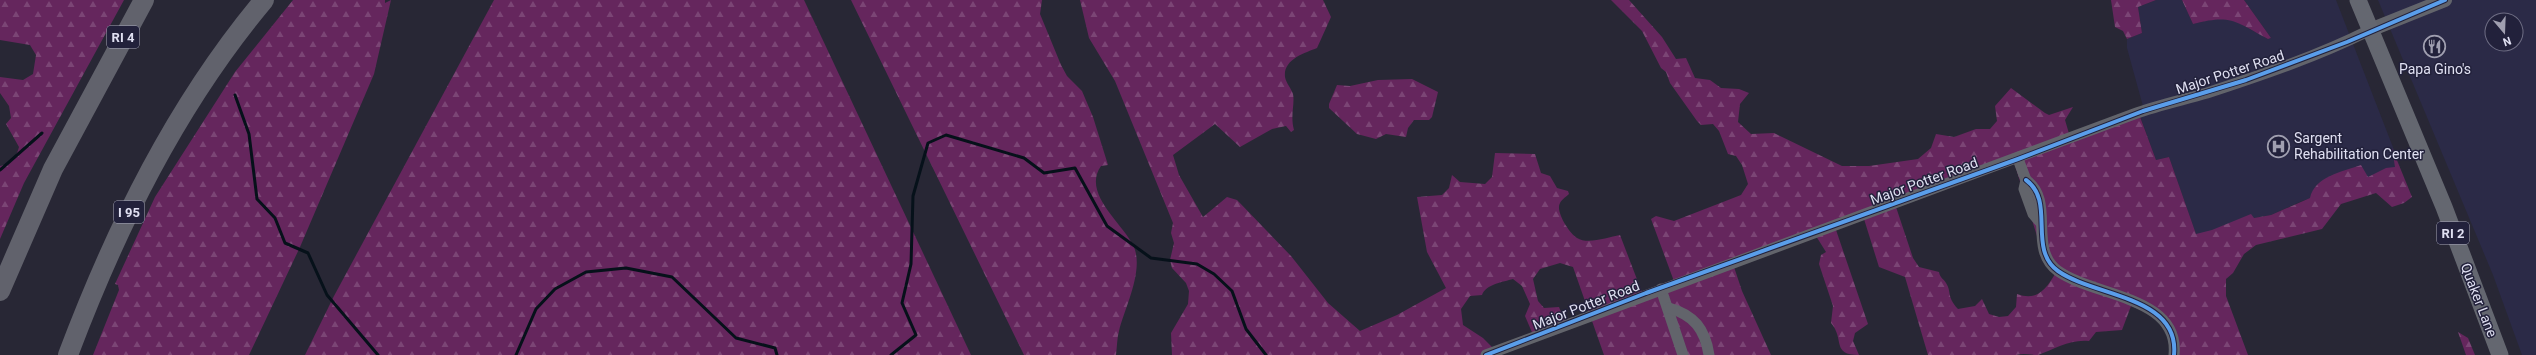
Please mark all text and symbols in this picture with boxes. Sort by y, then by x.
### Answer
north arrow [2484,12,2524,52]
road number: RI 4 [107,26,139,48]
restaurant icon: Papa Gino's [2422,34,2448,60]
text: N [2501,34,2513,48]
street label: Major Potter Road [2174,47,2286,97]
place label: Papa Gino's [2399,61,2471,77]
place label: Sargent Rehabilitation Center [2294,130,2424,162]
hospital icon: Sargent Rehabilitation Center [2265,133,2291,159]
street label: Major Potter Road [1868,154,1980,208]
road number: I 95 [114,201,144,223]
road number: RI 2 [2437,222,2469,244]
street label: Quaker Lane [2458,261,2500,339]
street label: Major Potter Road [1530,277,1642,333]

